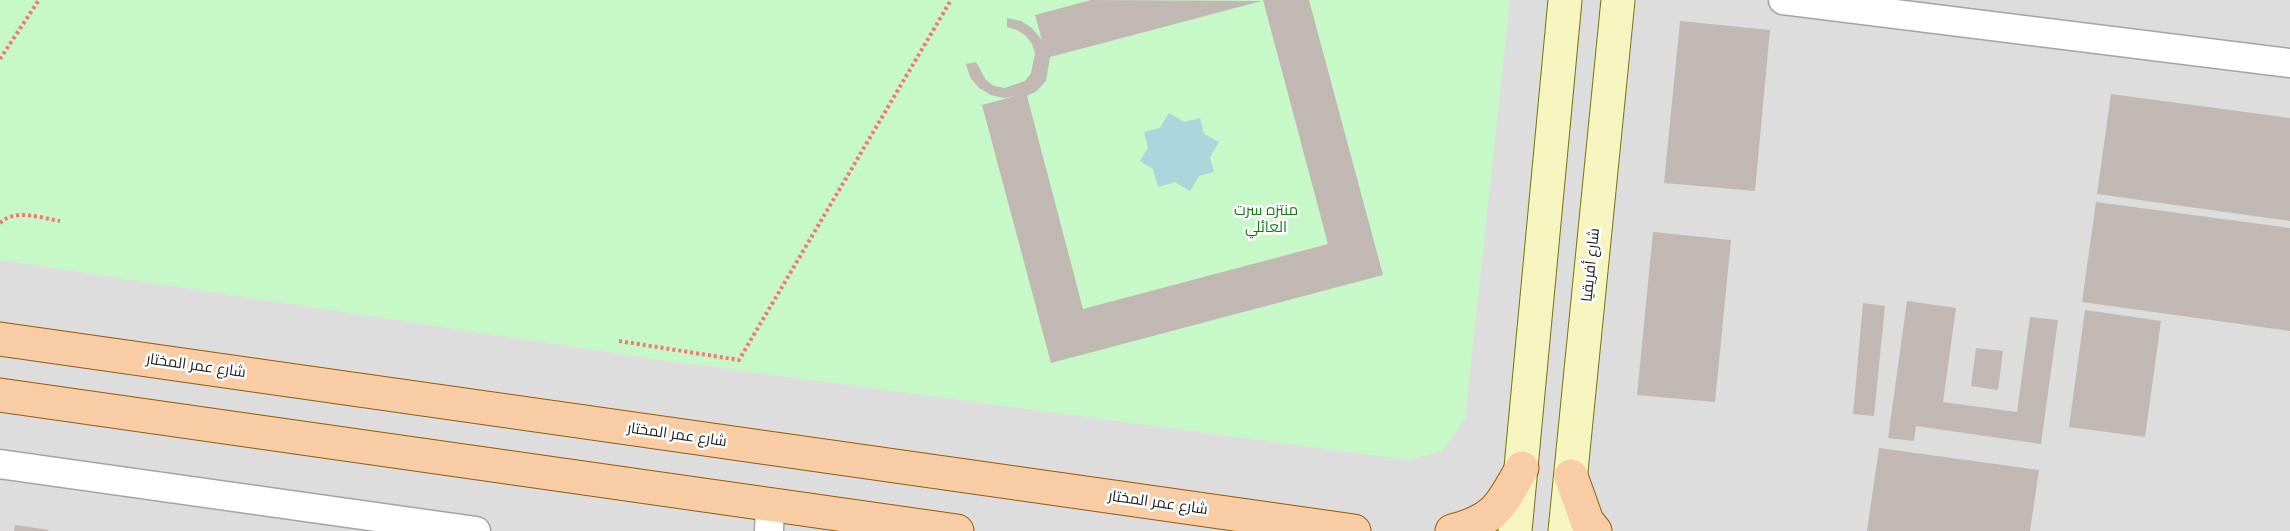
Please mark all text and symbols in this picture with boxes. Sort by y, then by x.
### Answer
park label: منتزه سرت العائلي [1234,202,1298,237]
street label: شارع أفريقيا [1578,227,1604,303]
street label: شارع عمر المختار [145,350,247,382]
street label: شارع عمر المختار [626,419,728,451]
street label: شارع عمر المختار [1107,487,1209,519]

